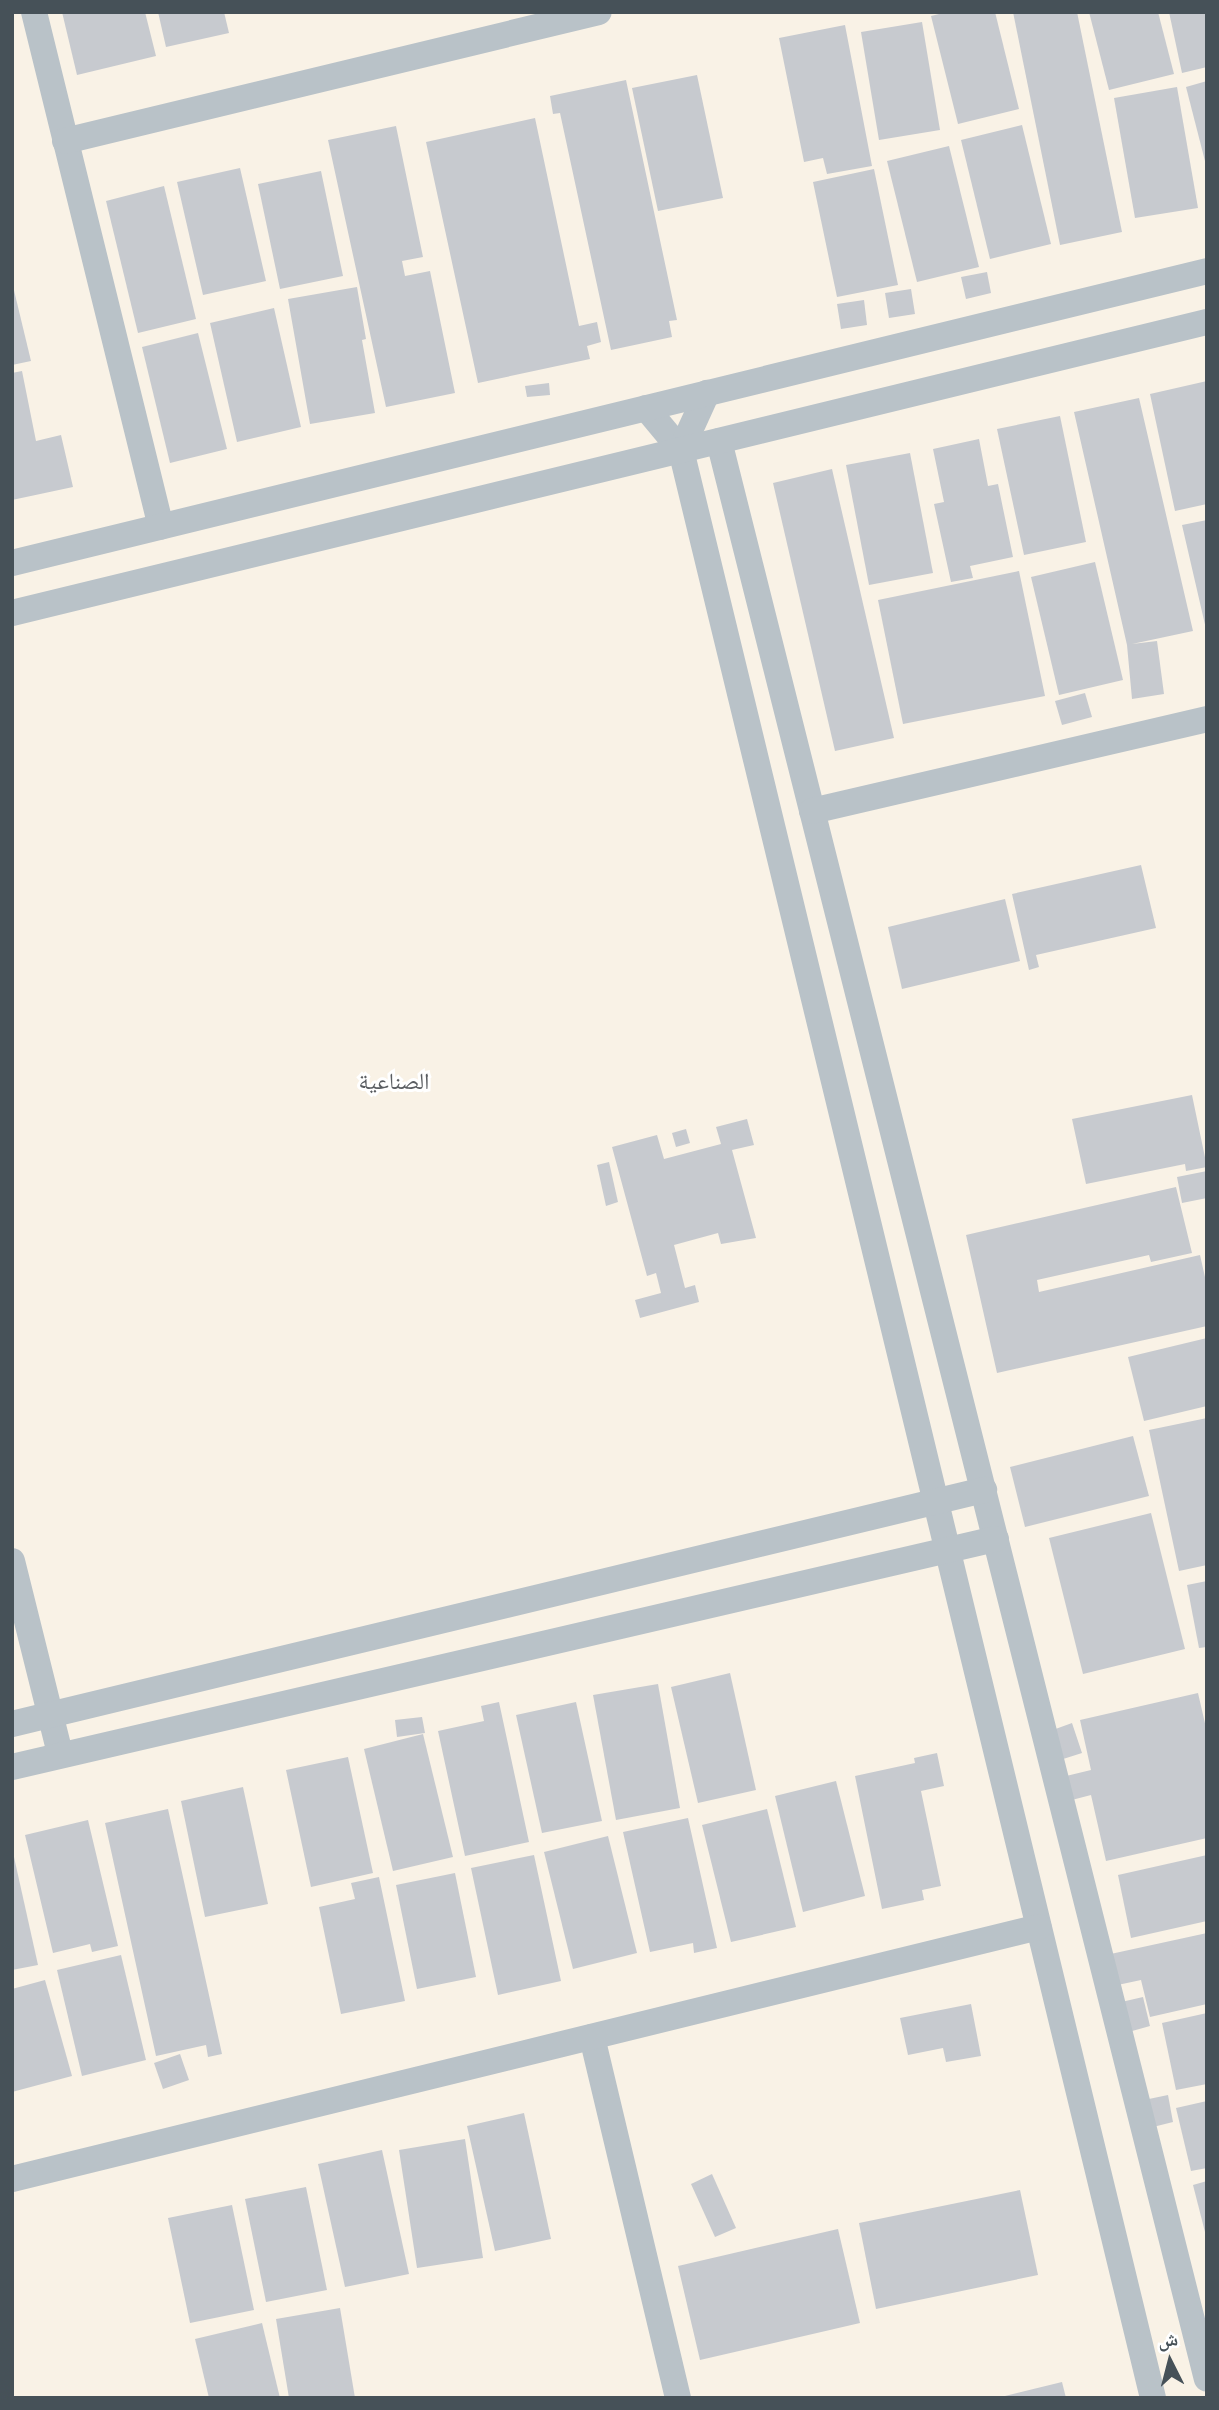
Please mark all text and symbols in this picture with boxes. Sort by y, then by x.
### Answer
district label: الصناعية [358,1067,430,1095]
north arrow [1135,2326,1205,2396]
text: ش [1157,2327,1179,2352]

